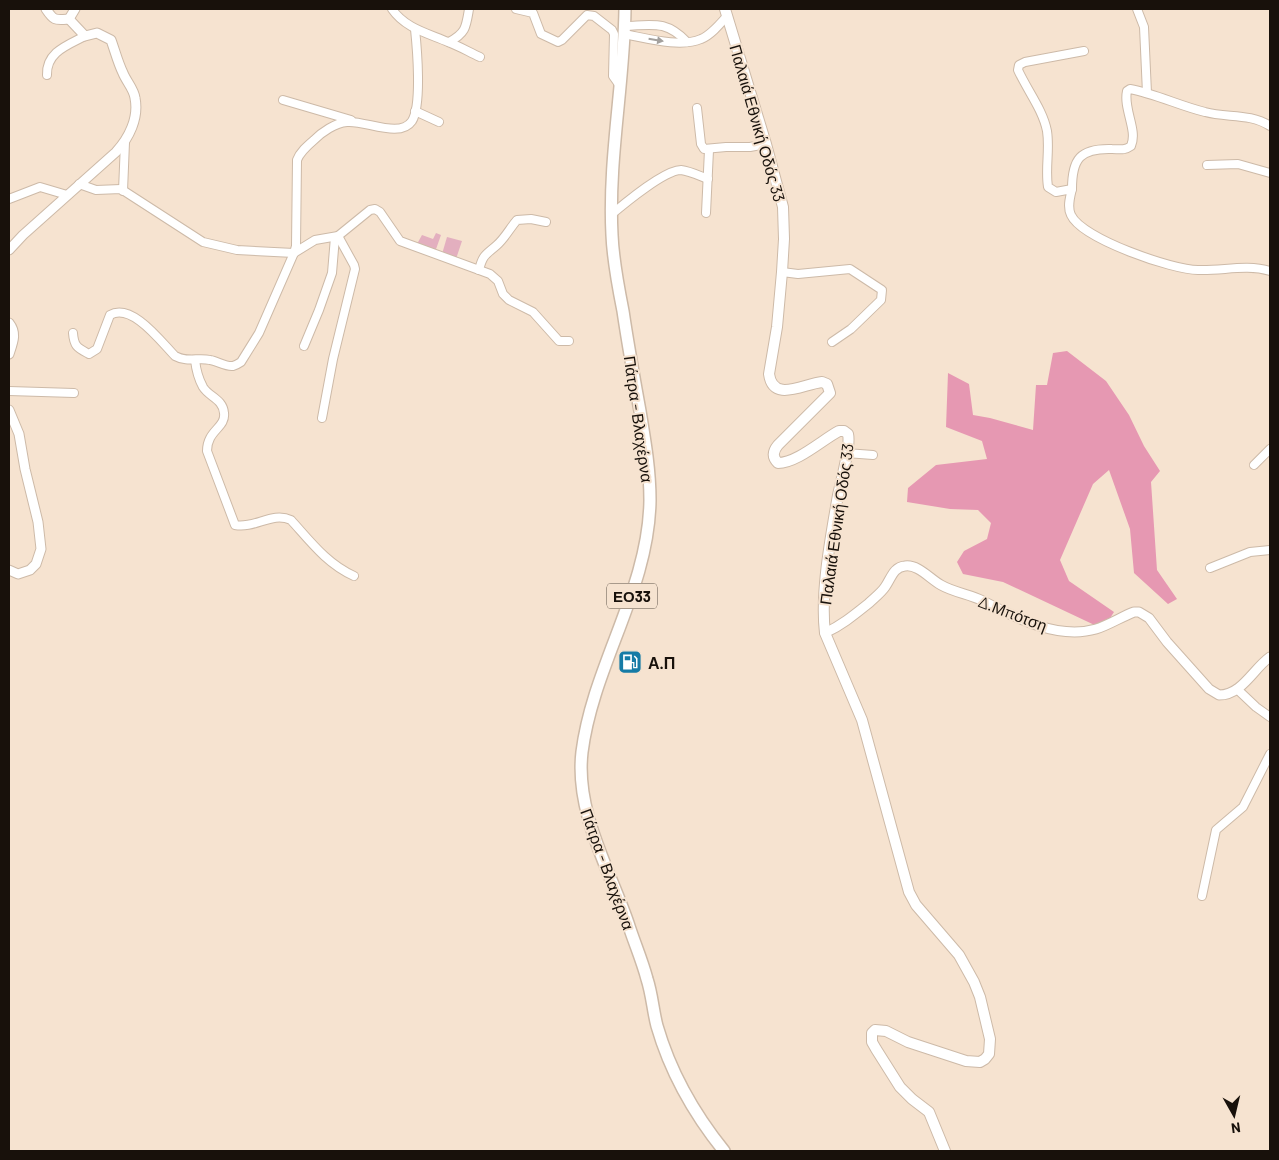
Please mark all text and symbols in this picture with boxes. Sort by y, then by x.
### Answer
one-way arrow [648,36,664,44]
street label: Παλαιά Εθνική Οδός 33 [726,42,790,204]
street label: Πάτρα - Βλαχέρνα [621,354,657,484]
street label: Παλαιά Εθνική Οδός 33 [815,442,857,606]
road number: ΕΟ33 [607,584,657,608]
street label: Δ.Μπότση [976,591,1050,635]
fuel station icon: Α.Π [617,649,643,675]
place label: Α.Π [648,653,675,672]
street label: Πάτρα - Βλαχέρνα [577,806,639,932]
north arrow [1209,1090,1259,1140]
text: N [1230,1119,1242,1137]

